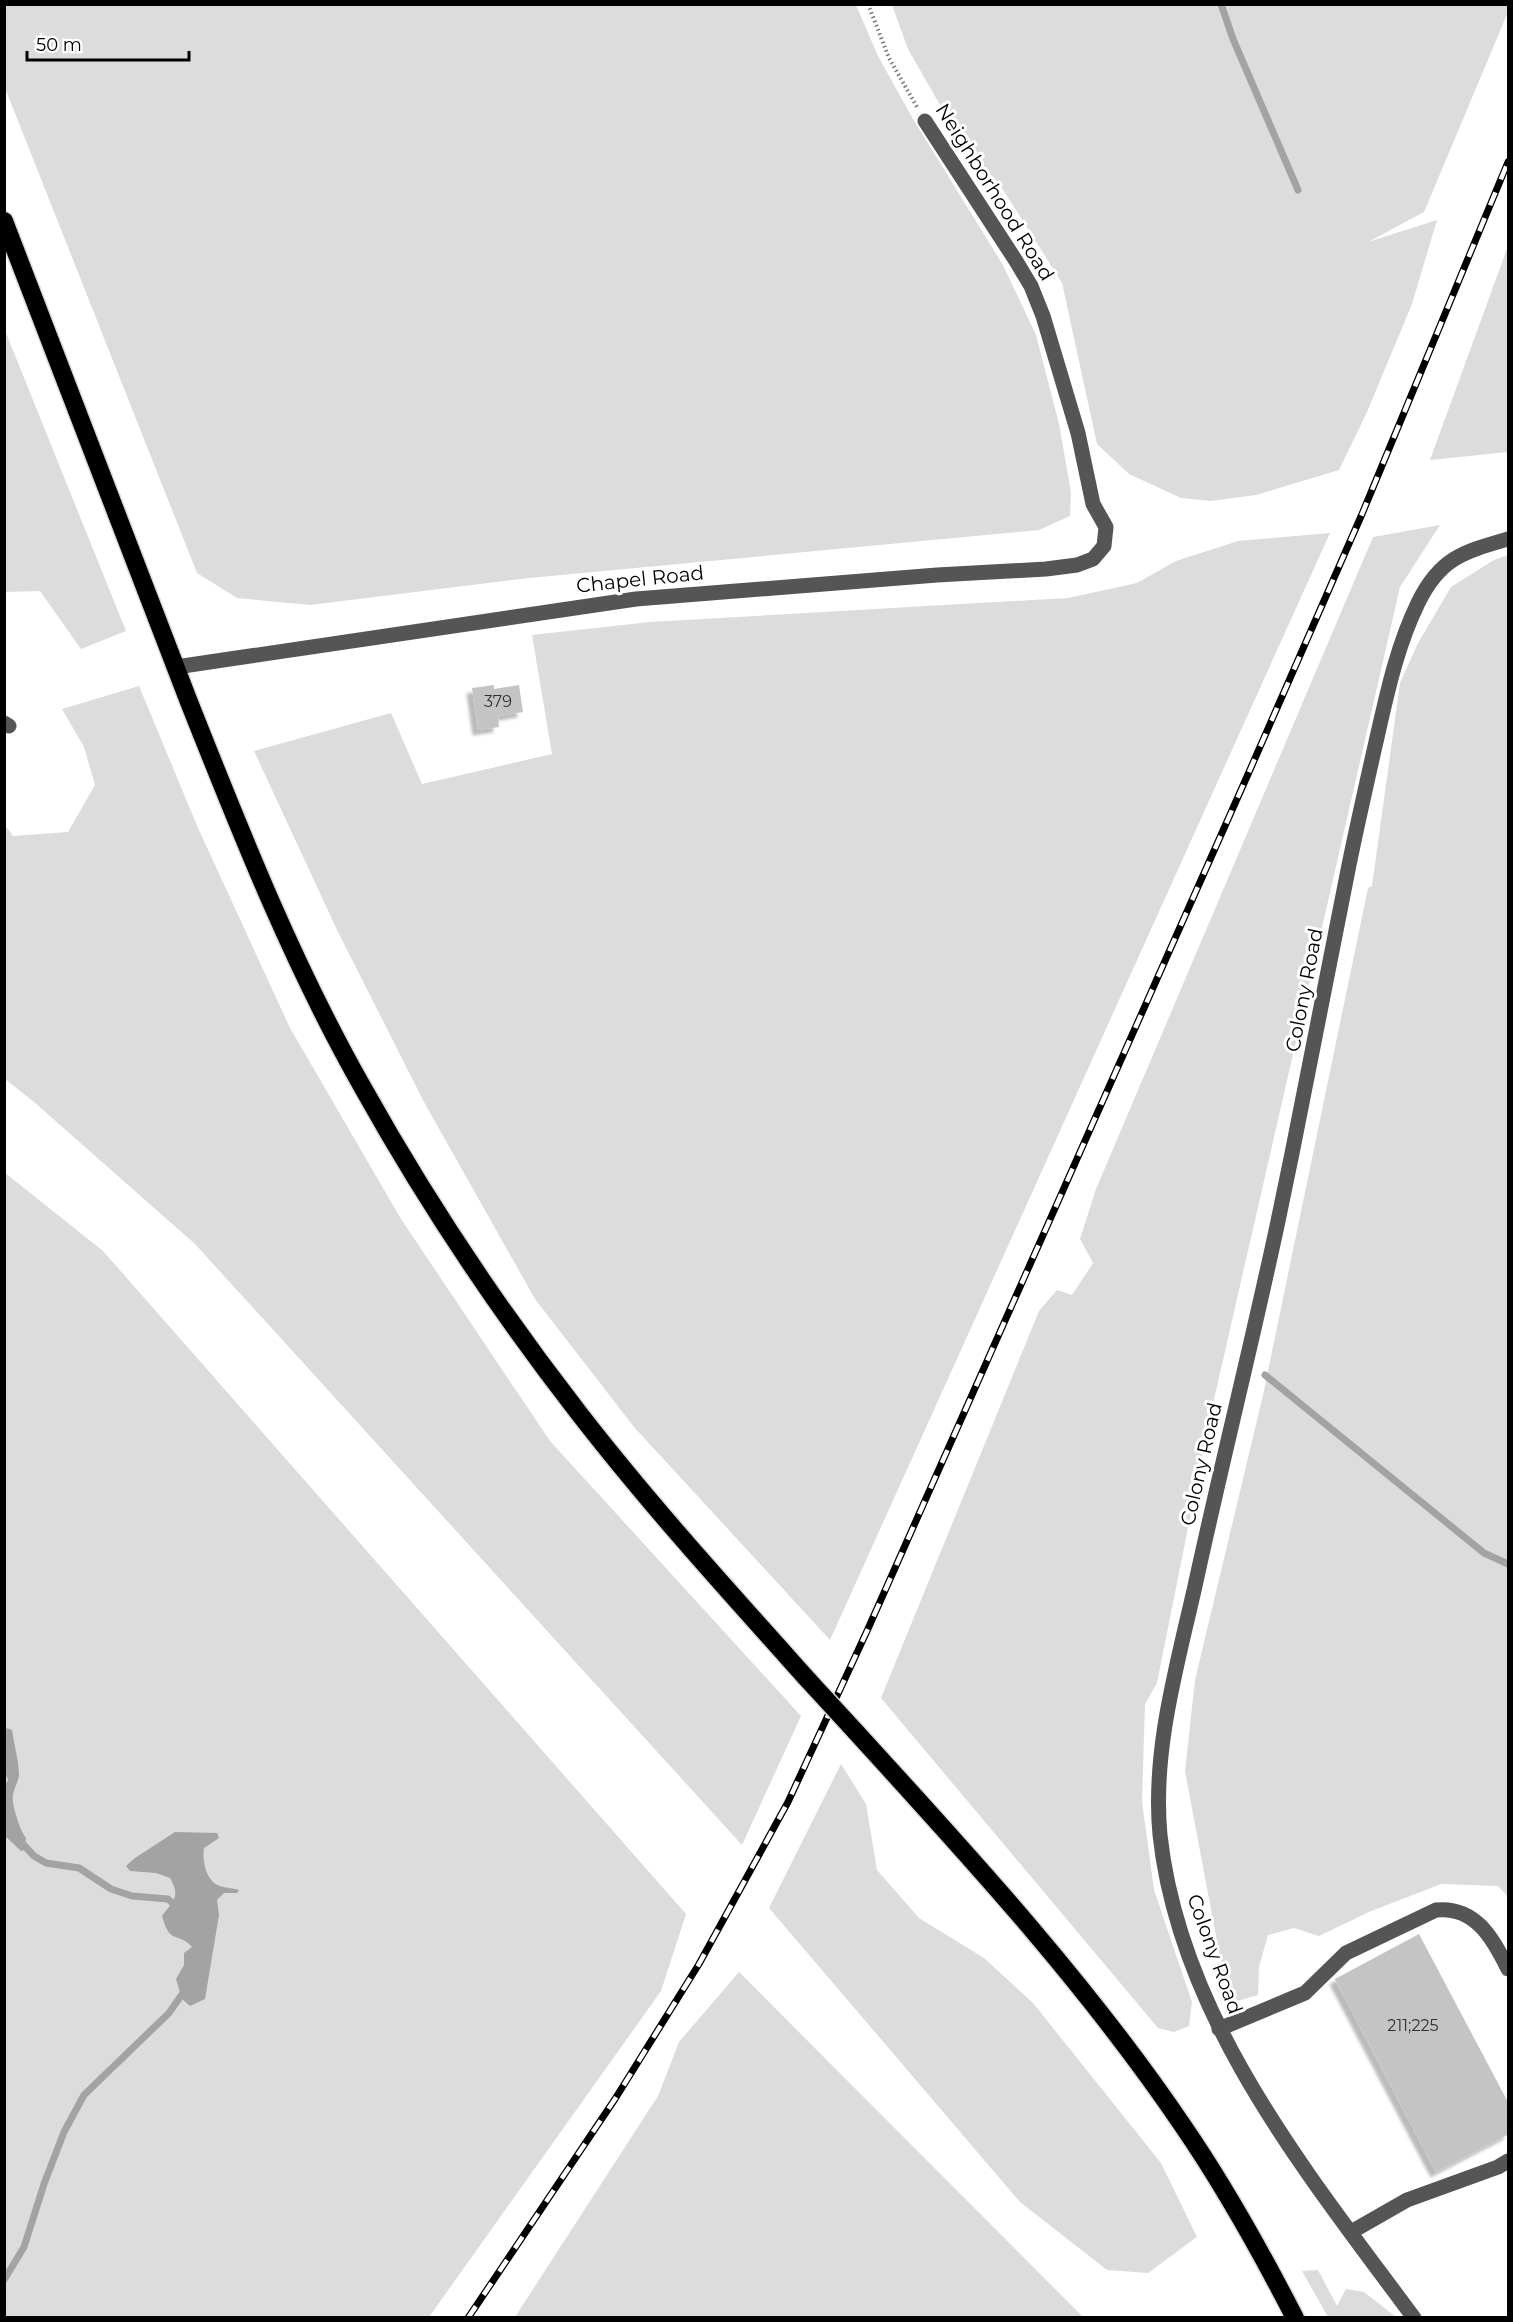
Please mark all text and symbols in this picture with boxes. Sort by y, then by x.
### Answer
scale bar [27,24,189,62]
text: 50 m [36,34,82,56]
street label: Neighborhood Road [931,99,1059,285]
street label: Chapel Road [575,560,705,598]
house number: 379 [484,692,512,711]
street label: Colony Road [1280,926,1328,1054]
street label: Colony Road [1175,1400,1227,1528]
street label: Colony Road [1182,1891,1248,2017]
house number: 211;225 [1387,2016,1439,2035]

